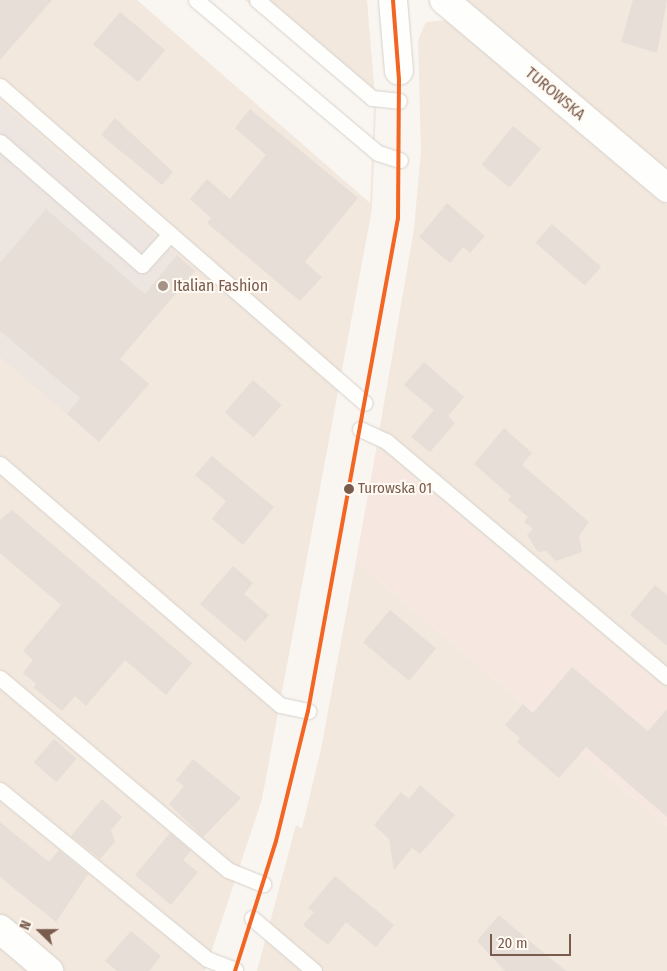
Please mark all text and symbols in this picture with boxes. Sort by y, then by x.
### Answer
street label: TUROWSKA [521,63,589,125]
place label: Italian Fashion [173,276,268,296]
marker: Italian Fashion [157,280,169,292]
place label: Turowska 01 [358,480,432,498]
marker: Turowska 01 [344,484,354,494]
north arrow [15,906,65,956]
text: N [16,918,35,932]
scale bar [492,924,573,956]
text: 20 m [498,934,528,952]

